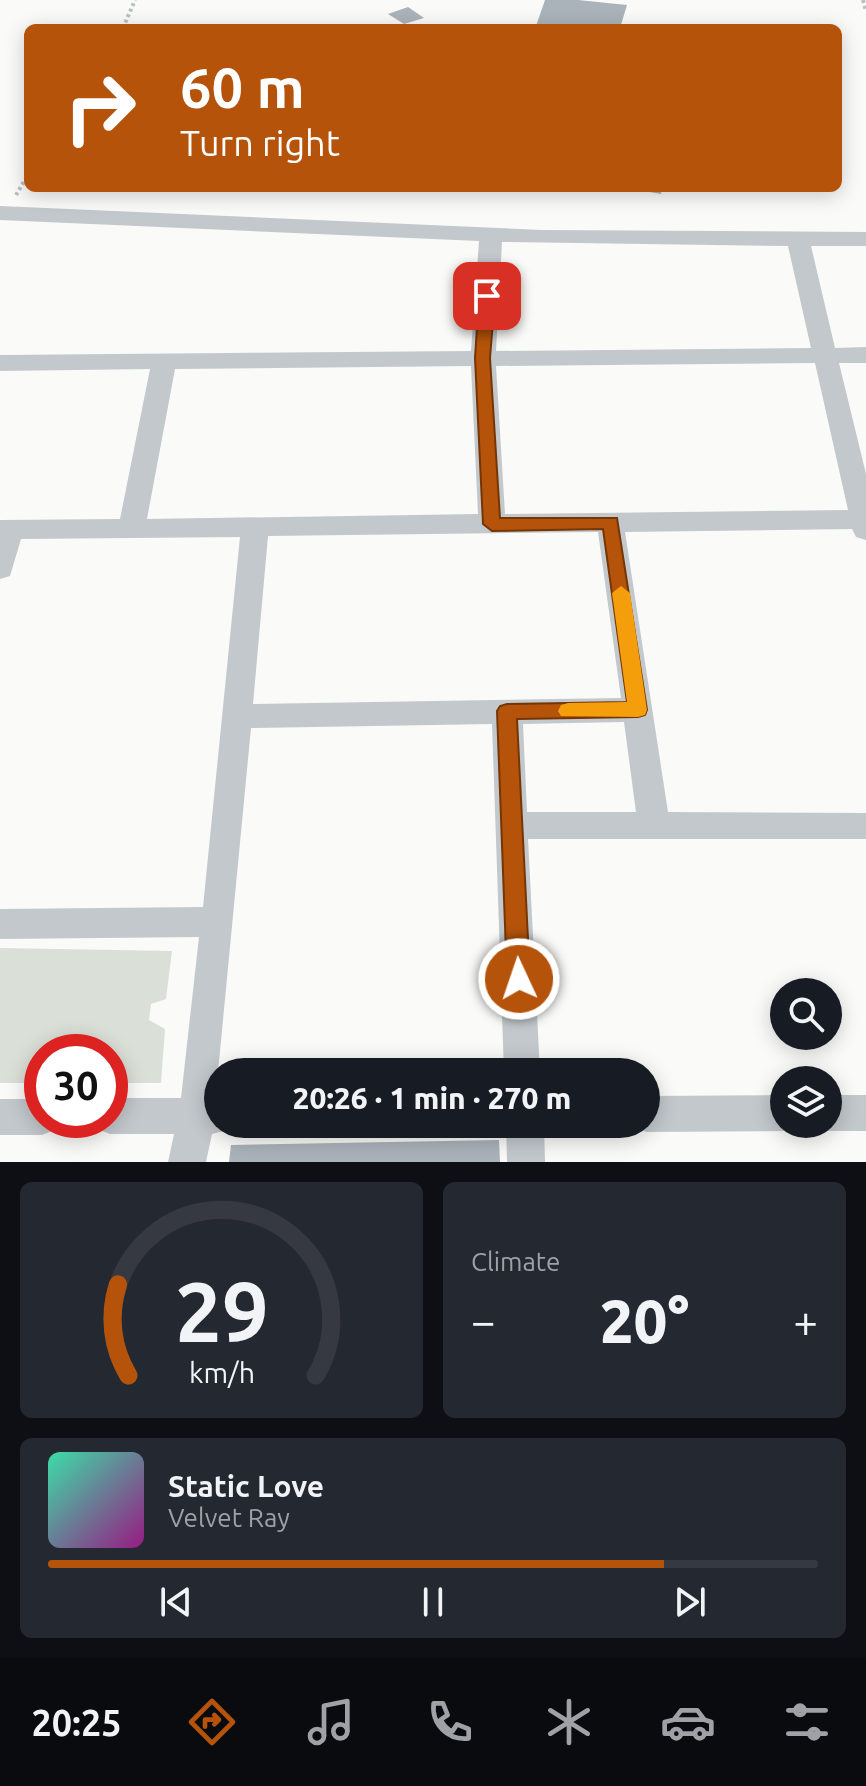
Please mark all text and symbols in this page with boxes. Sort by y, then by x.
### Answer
icon: right [48,56,152,160]
text: 60 m [180,56,305,119]
text: Turn right [180,122,340,163]
pin [453,262,521,330]
icon: arrive [465,274,509,318]
position arrow [477,937,561,1021]
map controls [770,978,842,1138]
button: search [770,978,842,1050]
speed limit sign: 30 [24,1034,128,1138]
button: layers [770,1066,842,1138]
text: 20:26 · 1 min · 270 m [293,1081,571,1115]
text: Climate [471,1247,560,1276]
text: 29 [175,1264,268,1358]
text: 20° [600,1287,689,1354]
text: − [471,1296,496,1345]
text: + [793,1296,818,1345]
text: km/h [189,1356,255,1388]
text: Static Love [168,1469,324,1503]
text: Velvet Ray [168,1503,290,1532]
icon: previous [154,1580,198,1624]
icon: pause [411,1580,455,1624]
icon: next [668,1580,712,1624]
icon: directions [184,1694,240,1750]
icon: music [303,1694,359,1750]
icon: phone [422,1694,478,1750]
icon: climate [541,1694,597,1750]
icon: car [660,1694,716,1750]
icon: filters [779,1694,835,1750]
text: 20:25 [31,1702,122,1743]

